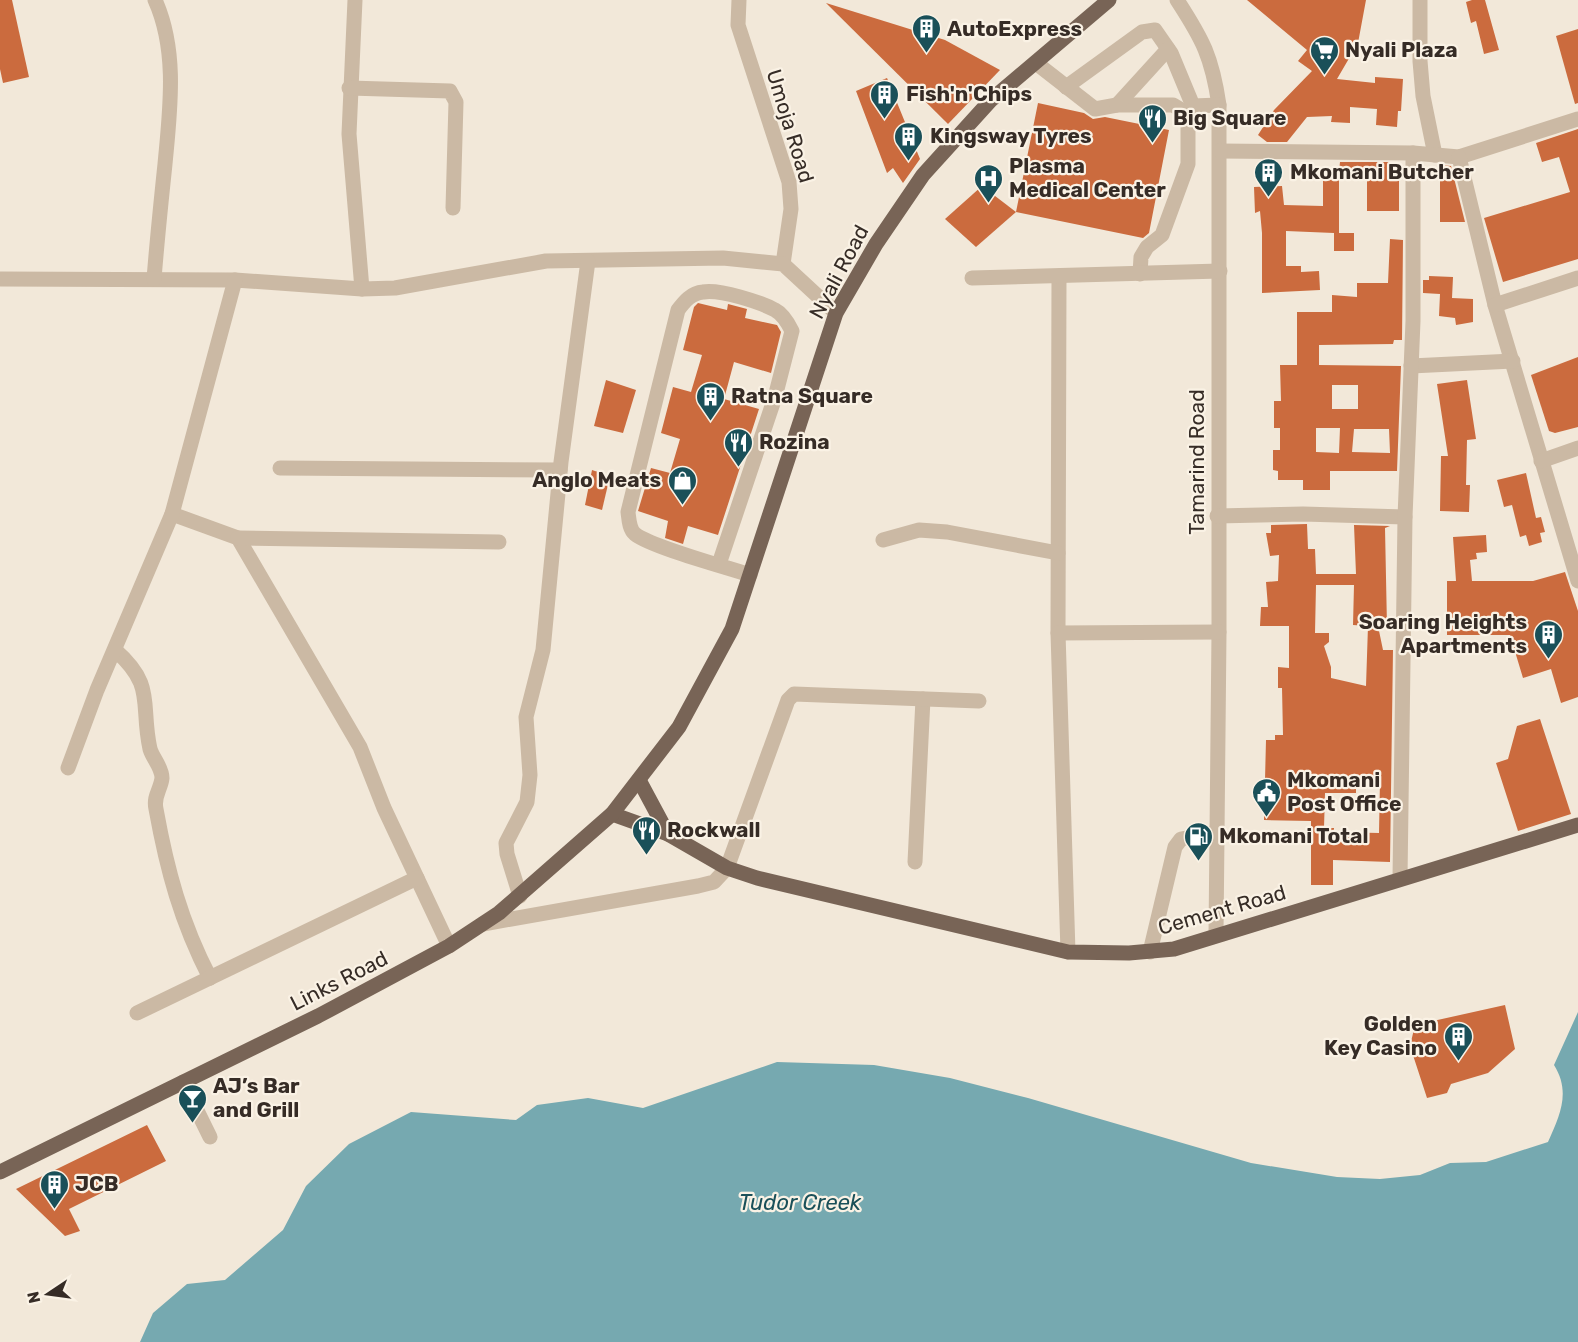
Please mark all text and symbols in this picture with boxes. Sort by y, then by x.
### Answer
building icon: AutoExpress [910,13,942,55]
place label: AutoExpress [947,16,1082,41]
supermarket icon: Nyali Plaza [1308,34,1340,76]
place label: Nyali Plaza [1345,37,1458,62]
street label: Umoja Road [761,66,820,186]
building icon: Fish'n'Chips [869,78,901,120]
place label: Fish'n'Chips [906,81,1032,106]
restaurant icon: Big Square [1136,102,1168,144]
place label: Big Square [1173,105,1287,130]
building icon: Kingsway Tyres [893,120,925,162]
place label: Kingsway Tyres [930,123,1092,148]
place label: Plasma Medical Center [1009,153,1166,202]
building icon: Mkomani Butcher [1253,156,1285,198]
place label: Mkomani Butcher [1290,159,1474,184]
hospital icon: Plasma Medical Center [972,162,1004,204]
street label: Nyali Road [803,221,874,323]
building icon: Ratna Square [694,380,726,422]
place label: Ratna Square [731,383,873,408]
street label: Tamarind Road [1184,389,1209,535]
restaurant icon: Rozina [722,426,754,468]
place label: Rozina [759,429,830,454]
shop icon: Anglo Meats [666,464,698,506]
place label: Anglo Meats [532,467,661,492]
place label: Soaring Heights Apartments [1359,609,1527,658]
building icon: Soaring Heights Apartments [1532,618,1564,660]
place label: Mkomani Post Office [1287,767,1401,816]
public building icon: Mkomani Post Office [1250,776,1282,818]
restaurant icon: Rockwall [630,814,662,856]
place label: Rockwall [667,817,761,842]
fuel station icon: Mkomani Total [1182,820,1214,862]
place label: Mkomani Total [1219,823,1369,848]
street label: Cement Road [1155,879,1289,940]
street label: Links Road [286,945,392,1016]
place label: Golden Key Casino [1324,1011,1437,1060]
building icon: Golden Key Casino [1442,1020,1474,1062]
place label: AJ’s Bar and Grill [213,1073,300,1122]
bar icon: AJ’s Bar and Grill [176,1082,208,1124]
building icon: JCB [38,1168,70,1210]
place label: JCB [75,1171,119,1196]
water label: Tudor Creek [739,1189,862,1216]
north arrow [18,1264,78,1324]
text: N [23,1290,44,1305]

